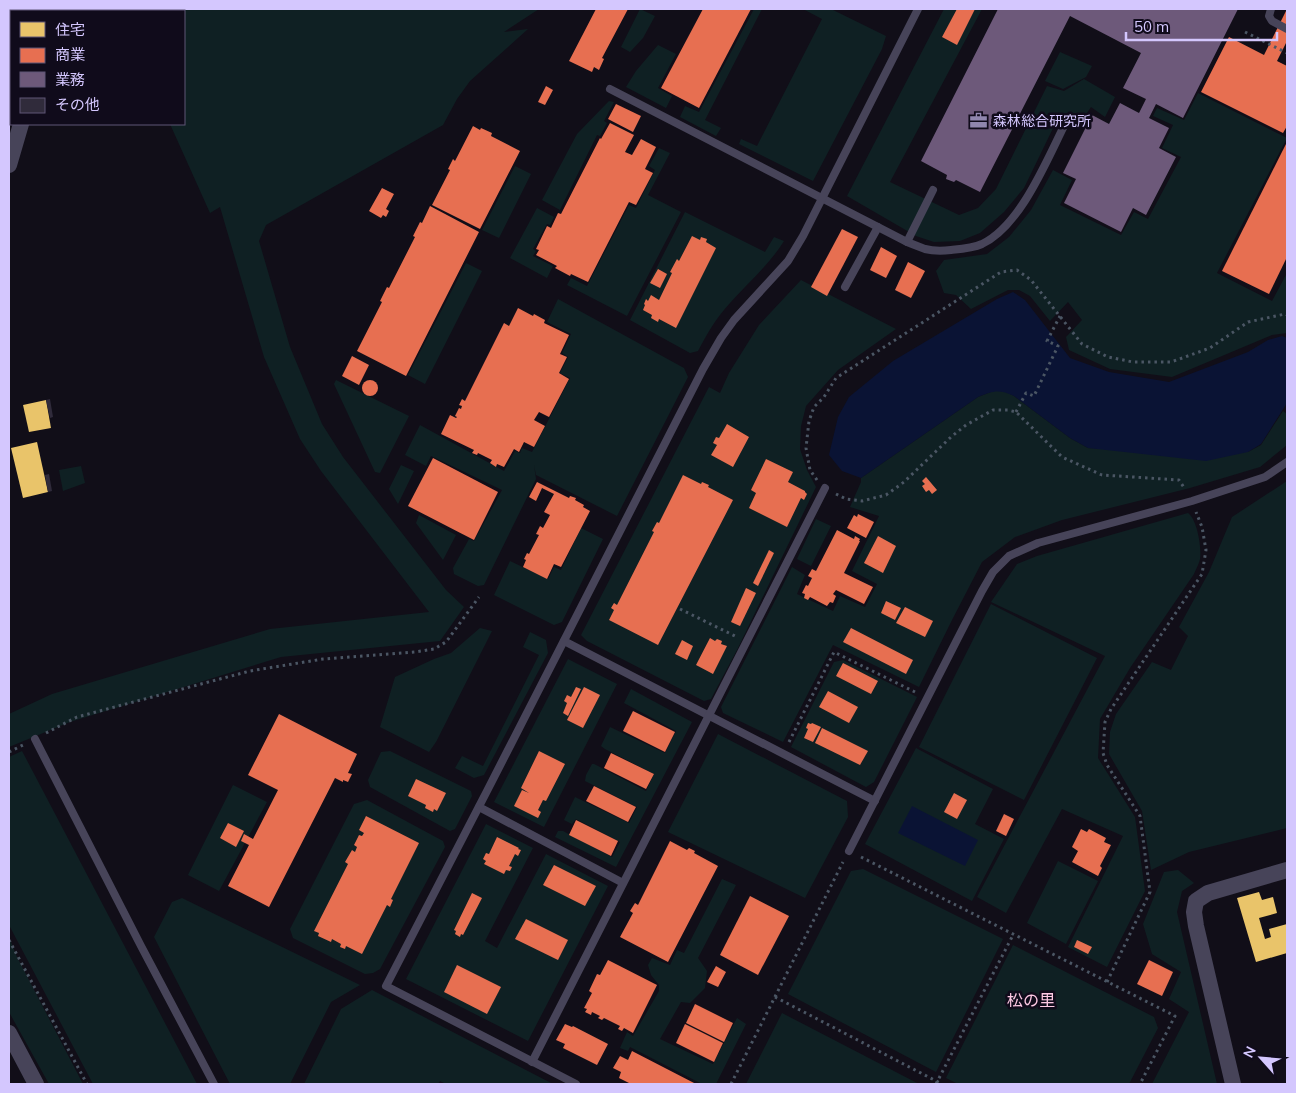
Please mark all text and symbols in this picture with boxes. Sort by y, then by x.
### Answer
legend [10,10,185,125]
scale bar [1126,10,1277,42]
text: 50 m [1134,17,1169,36]
text: 住宅 [55,20,85,39]
text: 商業 [55,45,85,64]
text: 業務 [55,70,85,89]
text: その他 [55,95,100,114]
office icon: 森林総合研究所 [969,111,989,131]
place label: 森林総合研究所 [993,112,1091,130]
district label: 松の里 [1007,990,1055,1010]
north arrow [1236,1033,1286,1083]
text: N [1239,1043,1260,1061]

